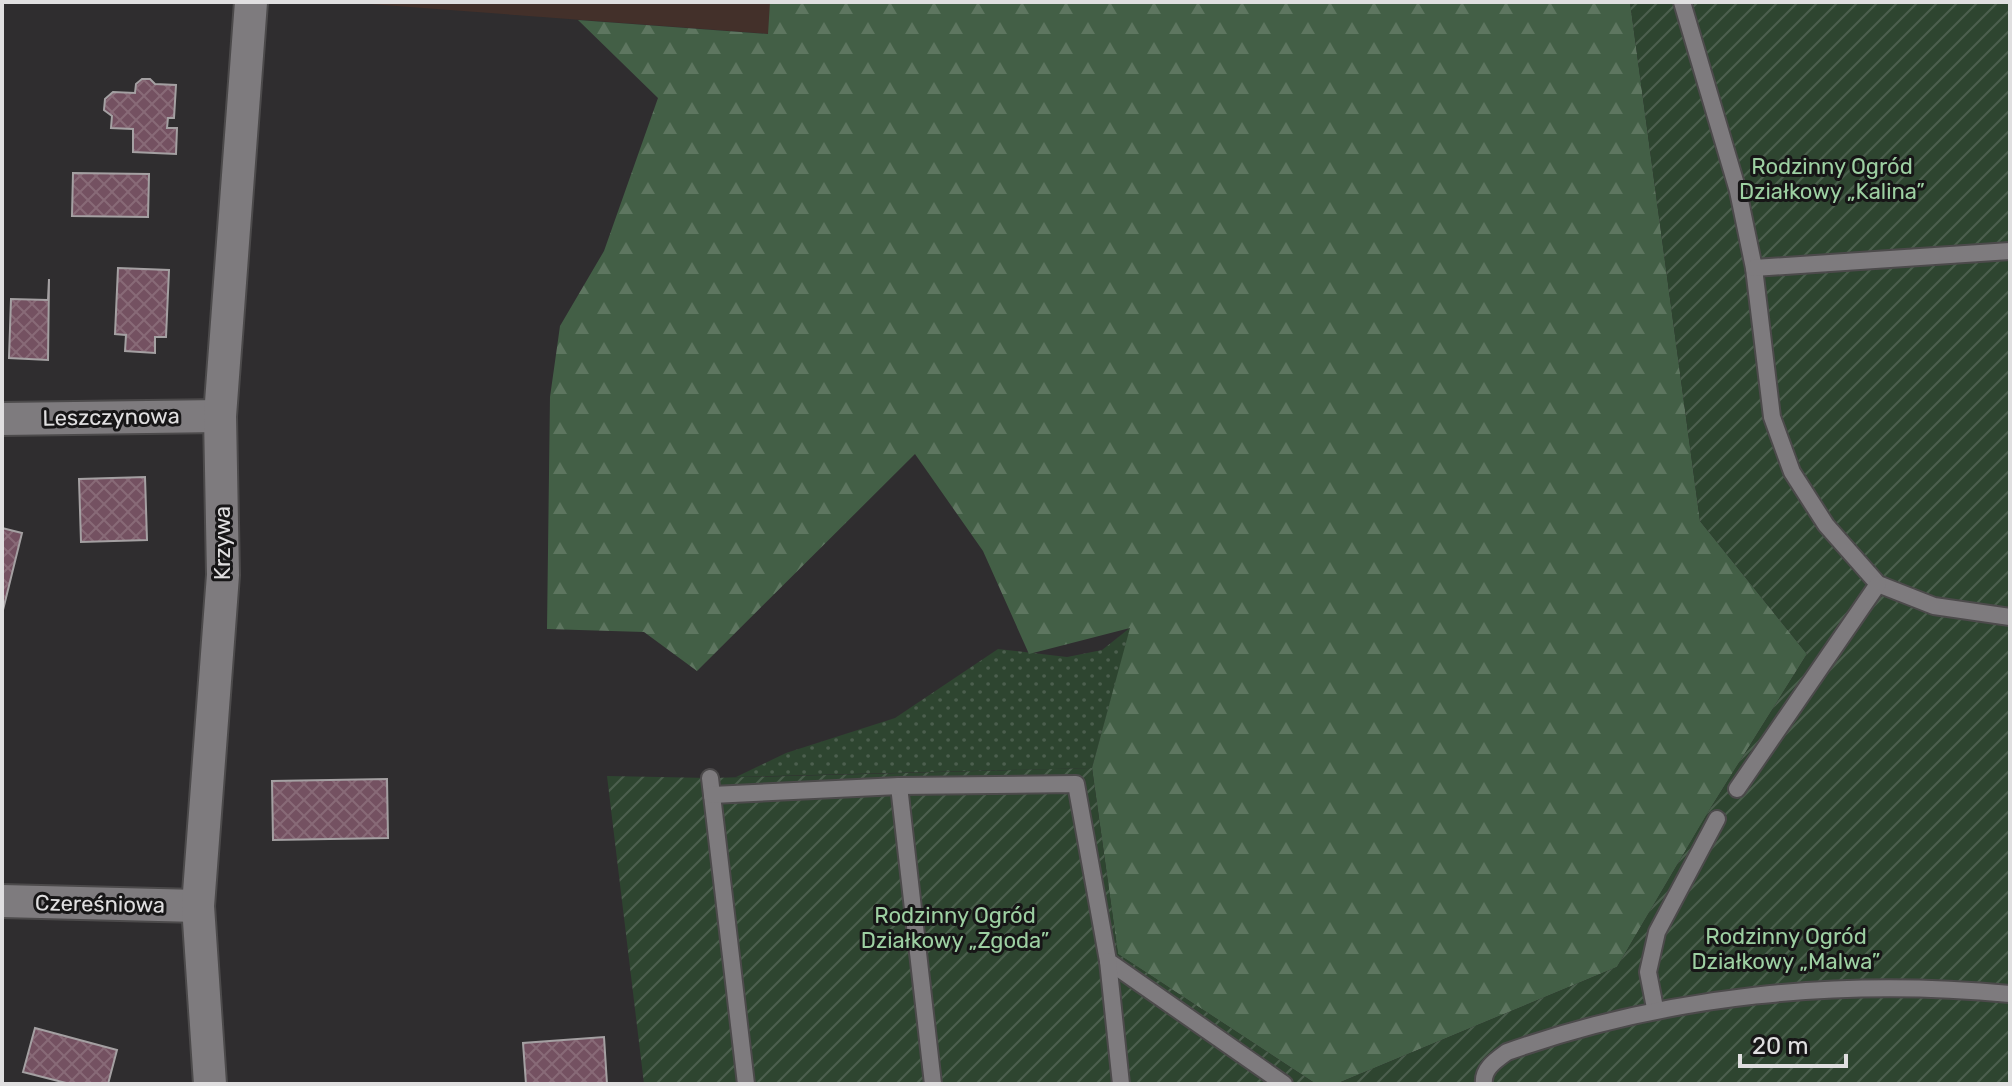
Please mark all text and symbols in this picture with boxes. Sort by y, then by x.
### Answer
park label: Rodzinny Ogród Działkowy „Kalina” [1739,153,1925,205]
street label: Leszczynowa [42,402,180,432]
street label: Krzywa [209,506,236,580]
street label: Czereśniowa [35,889,165,919]
park label: Rodzinny Ogród Działkowy „Zgoda” [861,902,1049,954]
park label: Rodzinny Ogród Działkowy „Malwa” [1692,923,1880,975]
scale bar [1740,1018,1846,1068]
text: 20 m [1752,1032,1809,1060]

